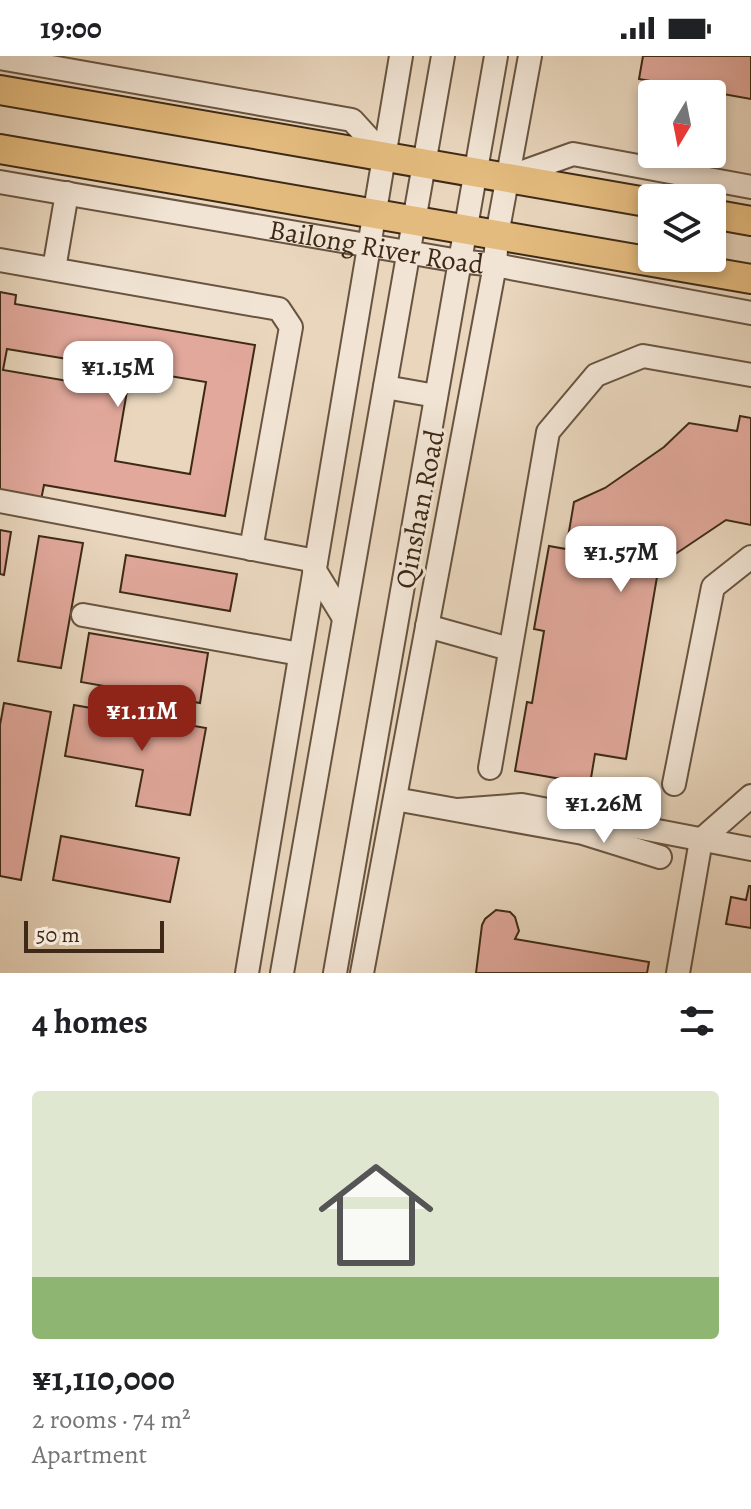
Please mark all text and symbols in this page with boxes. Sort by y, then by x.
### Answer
text: 19:00 [40,8,102,48]
north arrow [638,80,726,168]
map controls [638,80,726,272]
button: layers [638,184,726,272]
street label: Bailong River Road [266,211,487,284]
pin: ¥1.15M [53,341,183,409]
text: ¥1.15M [81,349,155,384]
street label: Qinshan Road [386,426,454,592]
pin: ¥1.57M [556,526,686,594]
text: ¥1.57M [583,534,659,569]
pin: ¥1.11M [77,685,207,753]
text: ¥1.11M [106,693,178,728]
pin: ¥1.26M [539,777,669,845]
text: ¥1.26M [565,785,643,820]
scale bar [24,917,164,953]
text: 50 m [36,920,80,950]
text: 4 homes [32,998,148,1045]
icon: filters [675,999,719,1043]
icon: home [304,1143,448,1287]
text: ¥1,110,000 [32,1355,175,1402]
text: 2 rooms · 74 m² [32,1402,191,1437]
text: Apartment [32,1437,147,1472]

